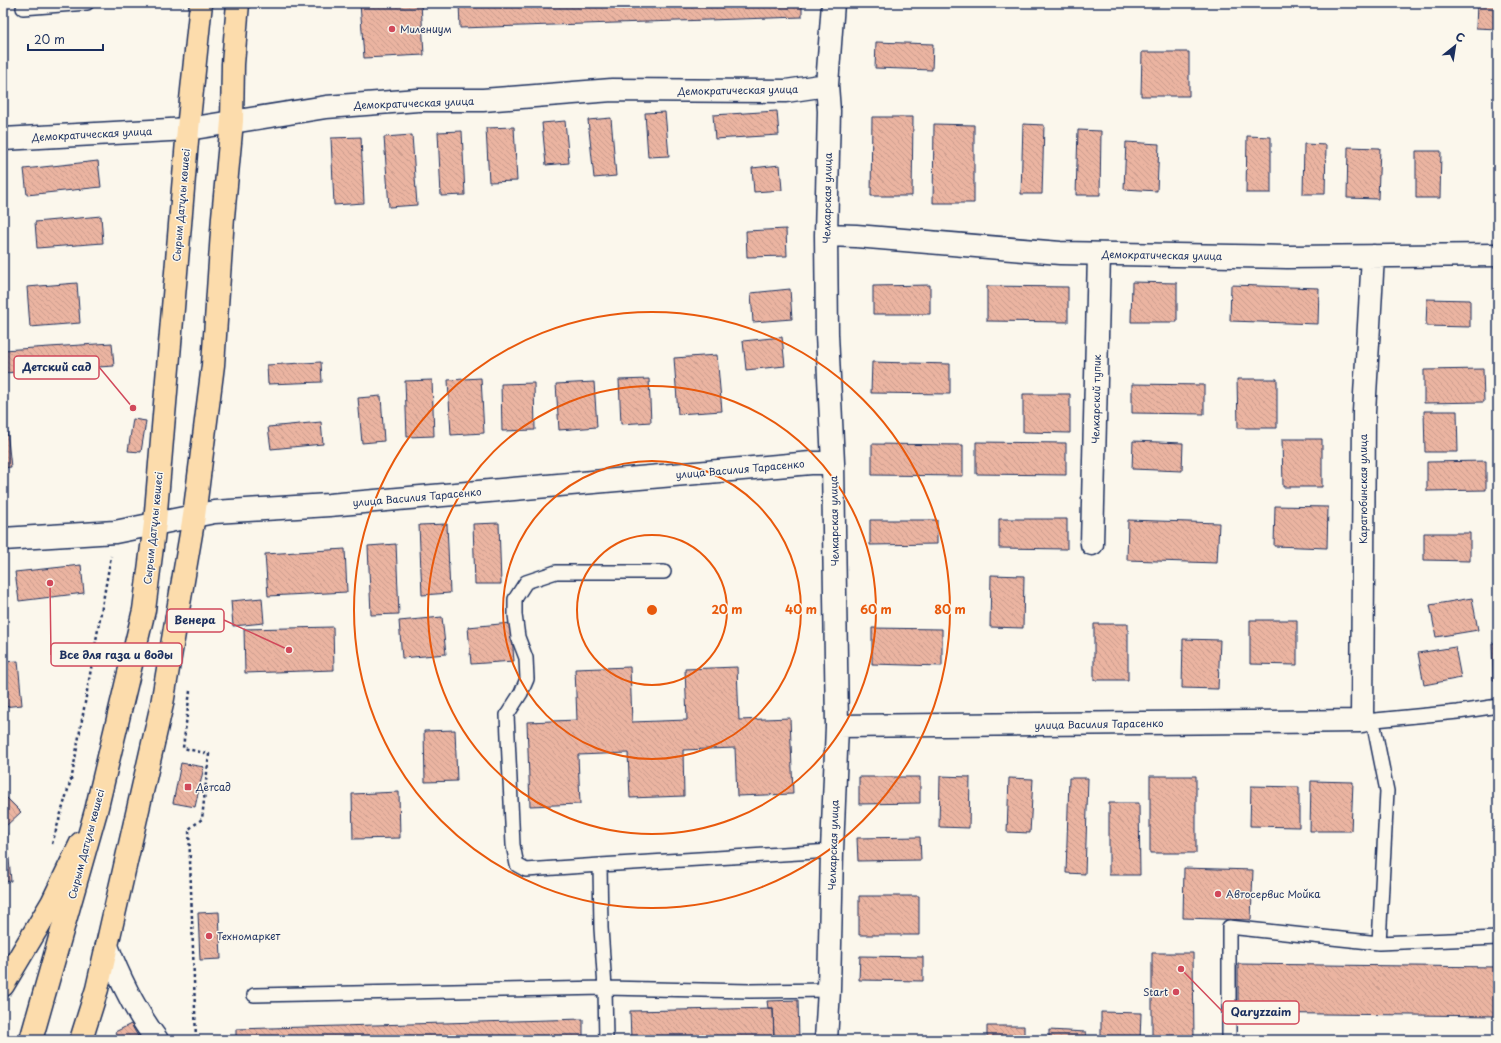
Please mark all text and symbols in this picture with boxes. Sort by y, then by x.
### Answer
place label: Милениум [400,21,452,36]
marker: Милениум [387,24,397,34]
scale bar [28,26,103,52]
north arrow [1435,26,1475,66]
text: С [1452,27,1468,46]
text: 20 m [34,30,65,48]
street label: Демократическая улица [677,81,799,98]
street label: Демократическая улица [353,93,475,112]
street label: Демократическая улица [30,123,153,144]
street label: Сырым Датұлы көшесі [168,148,193,262]
street label: Челкарская улица [818,152,835,243]
street label: Демократическая улица [1101,246,1223,263]
street label: Челкарский тупик [1087,354,1105,444]
callout: Детский сад [14,356,99,379]
text: Детский сад [21,358,92,375]
street label: Каратюбинская улица [1355,433,1370,544]
street label: улица Василия Тарасенко [675,455,805,482]
street label: Сырым Датұлы көшесі [139,471,166,585]
street label: Челкарская улица [825,475,842,566]
street label: улица Василия Тарасенко [352,483,482,510]
text: 20 m [711,600,743,618]
text: 40 m [785,600,817,618]
text: 60 m [860,600,892,618]
text: 80 m [934,600,966,618]
centre of rings [645,603,659,617]
callout: Венера [167,609,224,632]
text: Венера [174,611,216,628]
callout: Все для газа и воды [51,643,182,666]
text: Все для газа и воды [59,646,173,663]
street label: улица Василия Тарасенко [1034,715,1164,732]
place label: Детсад [195,779,231,794]
marker: Детсад [183,782,193,792]
street label: Сырым Датұлы көшесі [64,787,107,901]
street label: Челкарская улица [823,799,842,891]
place label: Автосервис Мойка [1226,886,1321,901]
marker: Автосервис Мойка [1213,889,1223,899]
place label: Техномаркет [217,928,281,943]
marker: Техномаркет [204,931,214,941]
place label: Start [1143,984,1168,999]
marker: Start [1171,987,1181,997]
callout: Qaryzzaim [1223,1001,1299,1024]
text: Qaryzzaim [1231,1003,1291,1020]

